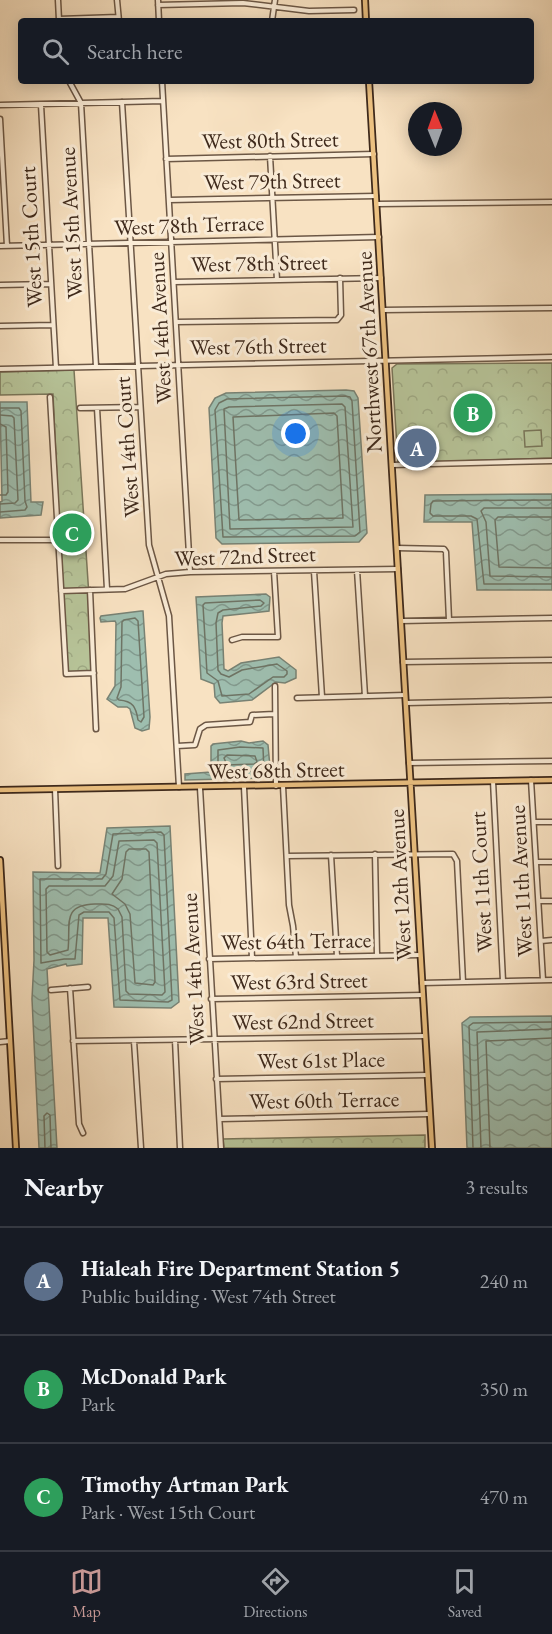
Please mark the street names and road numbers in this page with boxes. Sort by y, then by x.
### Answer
street label: West 80th Street [201,124,339,156]
street label: West 15th Avenue [53,146,89,300]
street label: West 79th Street [203,165,341,197]
street label: West 15th Court [13,166,49,308]
street label: West 78th Terrace [113,208,265,242]
street label: West 78th Street [190,247,328,279]
street label: Northwest 67th Avenue [349,250,389,454]
street label: West 14th Avenue [142,251,178,405]
street label: West 76th Street [189,330,327,362]
street label: West 14th Court [108,376,146,518]
street label: West 72nd Street [174,539,316,573]
street label: West 68th Street [207,754,345,786]
street label: West 11th Avenue [503,804,539,958]
street label: West 12th Avenue [382,808,418,962]
street label: West 11th Court [463,811,499,953]
street label: West 14th Avenue [175,892,211,1046]
street label: West 64th Terrace [221,925,372,957]
street label: West 63rd Street [230,965,368,997]
street label: West 62nd Street [232,1005,374,1037]
street label: West 61st Place [257,1044,386,1076]
street label: West 60th Terrace [249,1084,400,1116]

